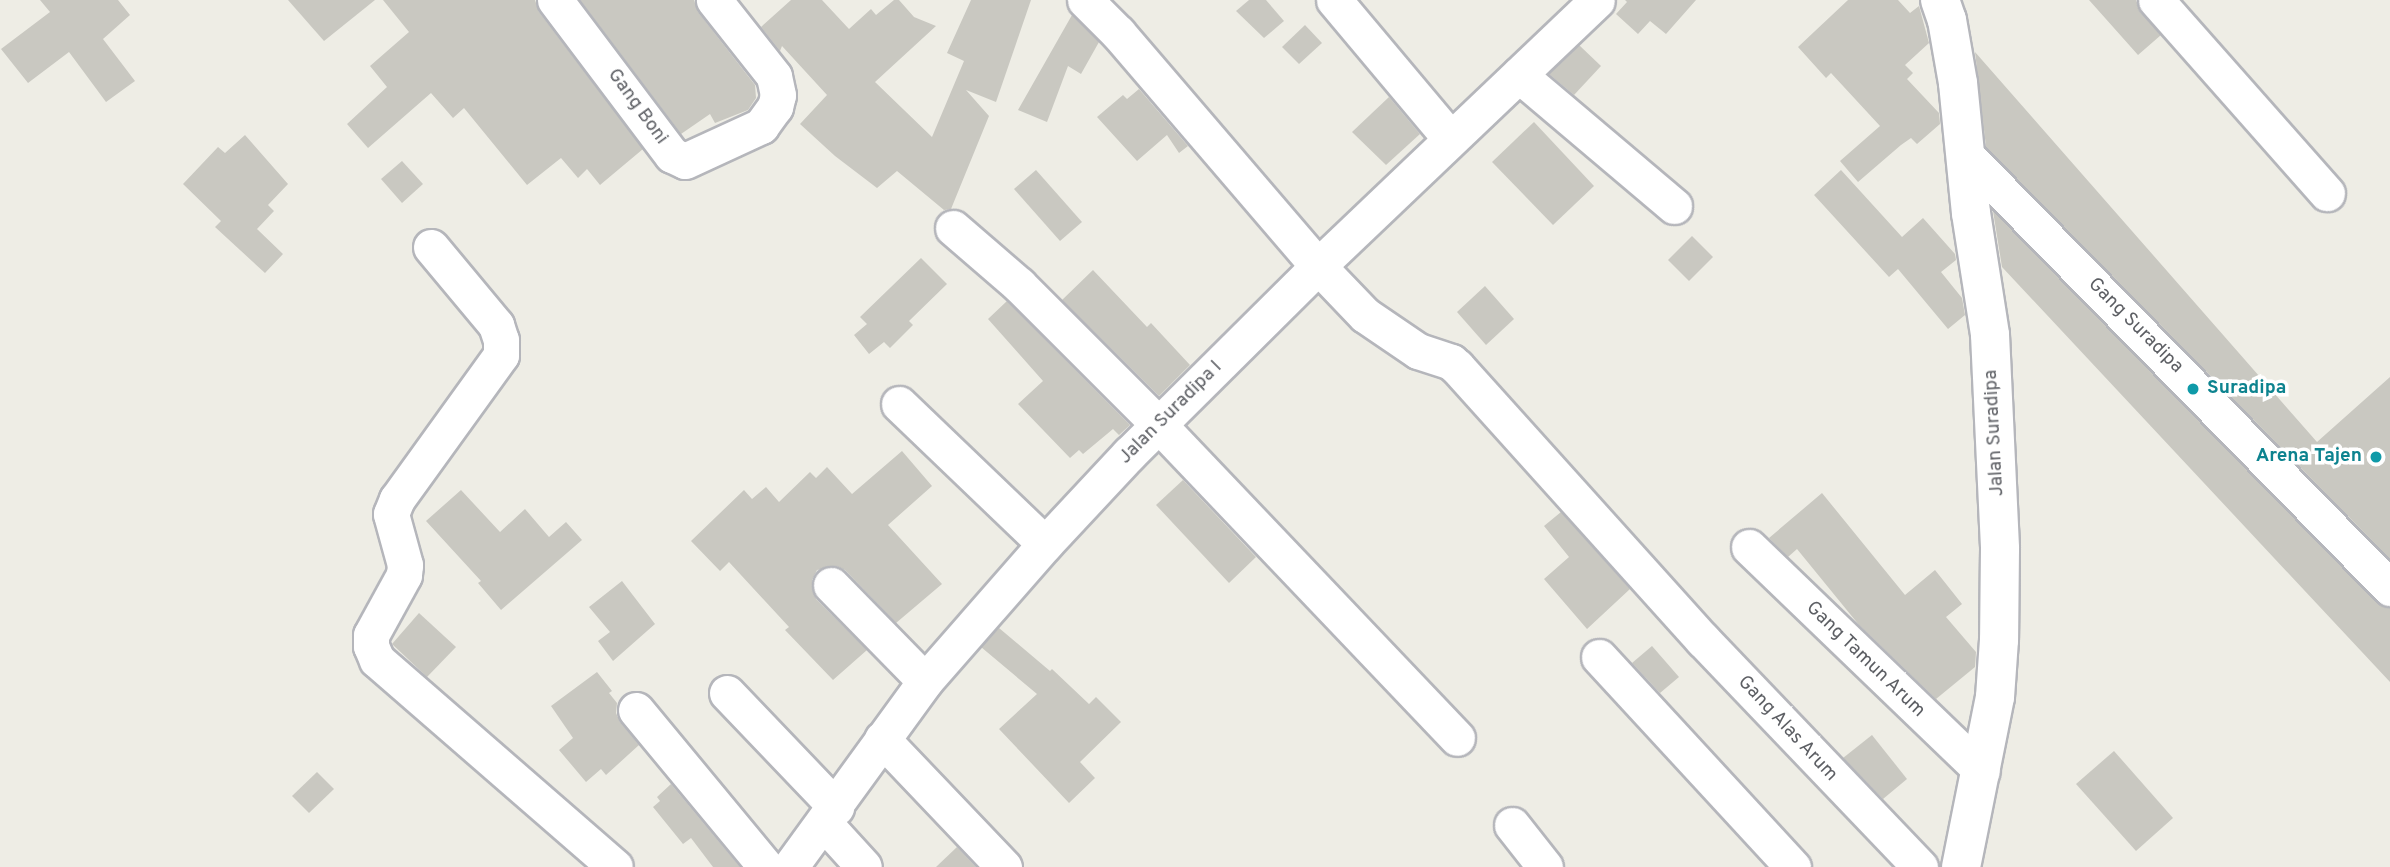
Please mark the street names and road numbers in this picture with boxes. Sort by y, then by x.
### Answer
street label: Gang Boni [602,65,672,149]
street label: Gang Suradipa [2083,274,2187,378]
street label: Jalan Suradipa I [1115,357,1227,469]
street label: Jalan Suradipa [1980,369,2010,497]
street label: Gang Tamun Arum [1800,597,1930,723]
street label: Gang Alas Arum [1732,671,1842,787]

